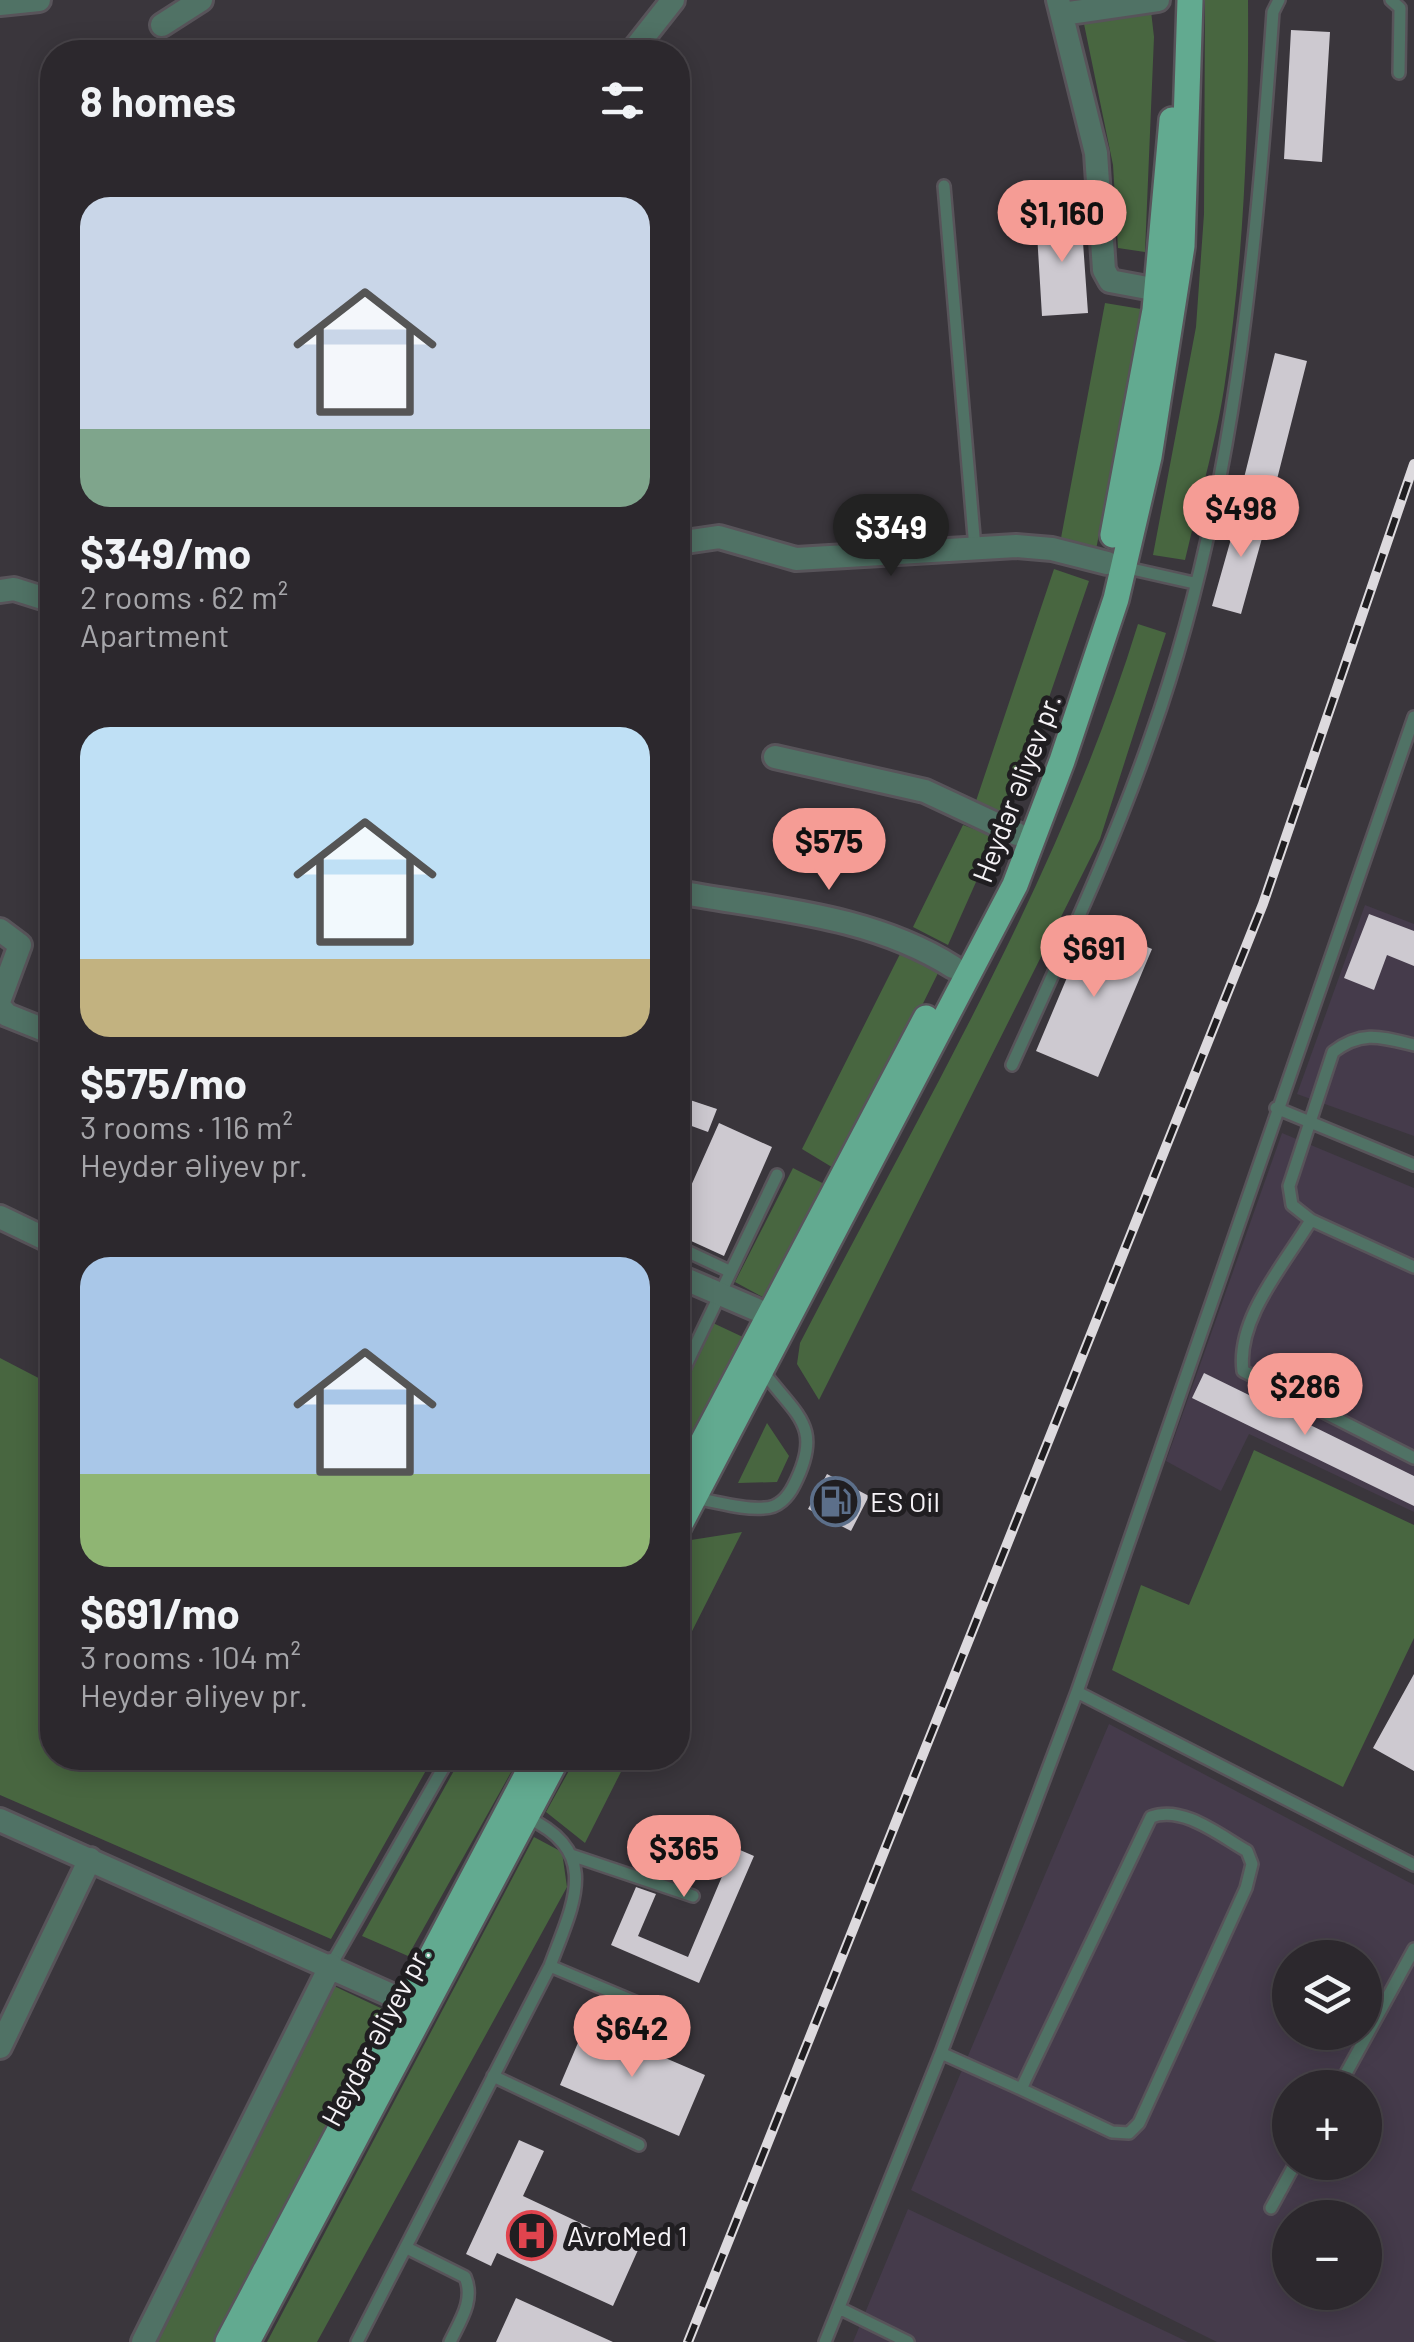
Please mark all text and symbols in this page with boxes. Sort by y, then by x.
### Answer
icon: filters [595,73,650,128]
text: 8 homes [80,75,236,125]
pin: $1,160 [981,180,1143,265]
text: $1,160 [1020,193,1104,231]
icon: home [275,262,455,442]
pin: $498 [1182,475,1300,560]
text: $498 [1205,488,1277,526]
pin: $349 [832,494,950,579]
text: $349 [855,507,927,545]
text: $349/mo [80,527,251,577]
text: 2 rooms · 62 m² [80,577,288,615]
text: Apartment [80,615,229,653]
street label: Heydər Əliyev pr. [964,688,1068,887]
icon: home [275,792,455,972]
pin: $575 [770,808,888,893]
text: $575 [795,821,863,859]
pin: $691 [1035,915,1153,1000]
text: $691 [1062,928,1126,966]
text: $575/mo [80,1057,247,1107]
text: 3 rooms · 116 m² [80,1107,293,1145]
text: Heydər Əliyev pr. [80,1145,308,1183]
icon: home [275,1322,455,1502]
pin: $286 [1246,1353,1364,1438]
text: $286 [1270,1366,1340,1404]
fuel station icon: ES Oil [809,1476,861,1528]
place label: ES Oil [870,1484,940,1518]
text: $691/mo [80,1587,240,1637]
text: 3 rooms · 104 m² [80,1637,301,1675]
text: Heydər Əliyev pr. [80,1675,308,1713]
pin: $365 [625,1815,743,1900]
text: $365 [649,1828,719,1866]
street label: Heydər Əliyev pr. [313,1939,437,2132]
map controls [1272,1940,1382,2310]
button: layers [1272,1940,1382,2050]
pin: $642 [573,1995,691,2080]
text: $642 [596,2008,668,2046]
button: + [1272,2070,1382,2180]
button: − [1272,2200,1382,2310]
hospital icon: AvroMed 1 [506,2210,558,2262]
place label: AvroMed 1 [567,2218,687,2252]

